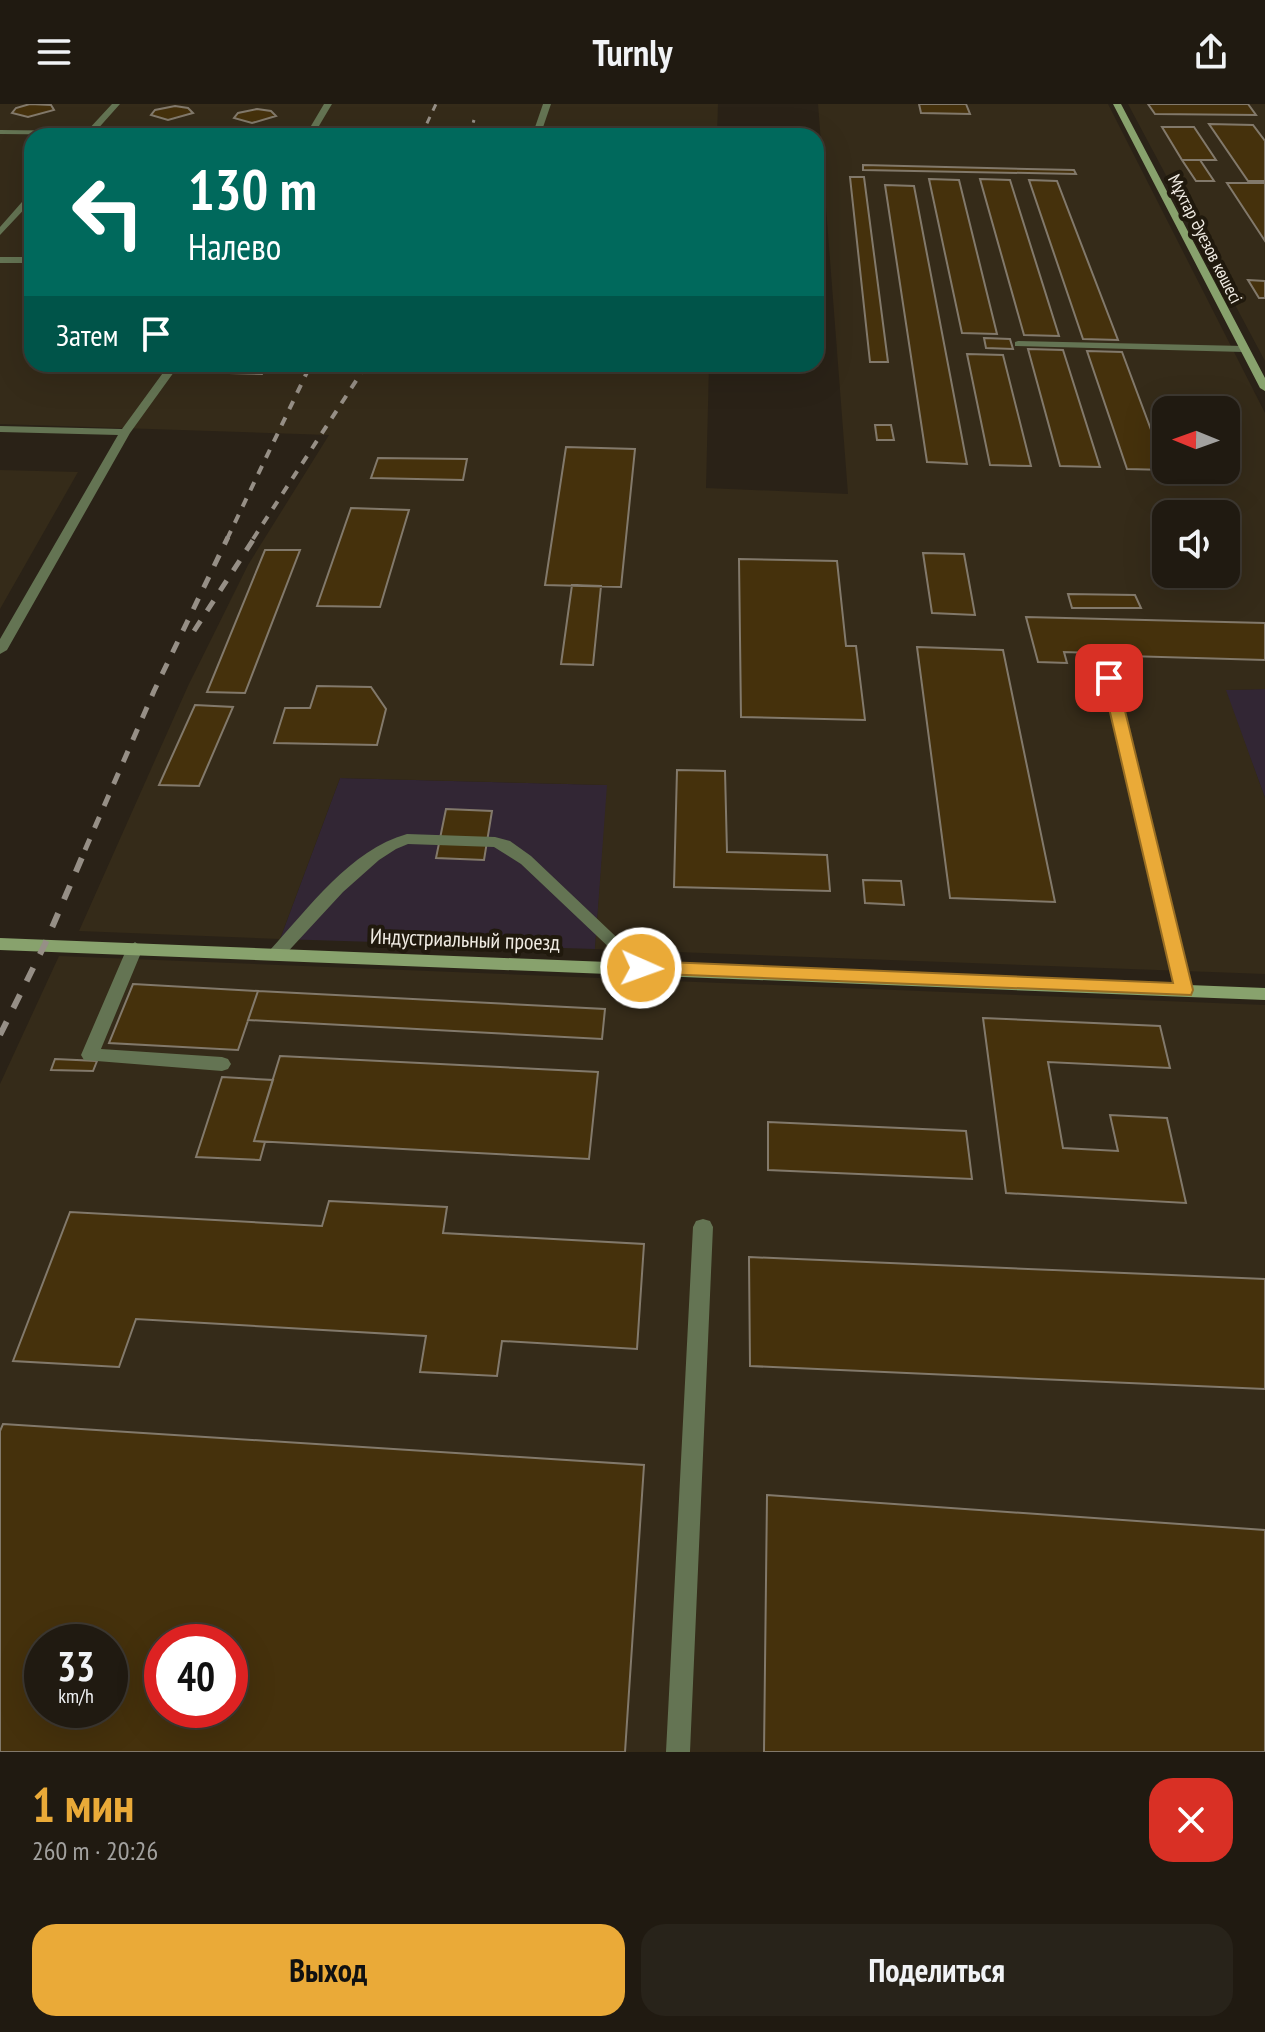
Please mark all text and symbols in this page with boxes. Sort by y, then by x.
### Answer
text: Turnly [593,29,672,76]
icon: menu [32,30,76,74]
icon: share [1189,30,1233,74]
text: 130 m [188,153,317,225]
icon: left [56,160,160,264]
street label: Мұхтар Әуезов көшесі [1163,170,1248,307]
text: Налево [188,223,281,270]
icon: arrive [134,312,178,356]
text: Затем [56,315,118,354]
north arrow [1152,396,1240,484]
map controls [1152,396,1240,588]
button: sound [1152,500,1240,588]
pin [1075,644,1143,712]
icon: arrive [1087,656,1131,700]
street label: Индустриальный проезд [370,922,561,956]
position arrow [599,926,683,1010]
speed limit sign: 40 [144,1624,248,1728]
text: 33 [57,1640,95,1692]
text: km/h [58,1683,94,1709]
text: 1 мин [32,1773,134,1835]
button: close [1149,1778,1233,1862]
text: 260 m · 20:26 [32,1834,158,1867]
button: Выход [32,1924,625,2016]
button: Поделиться [641,1924,1233,2016]

